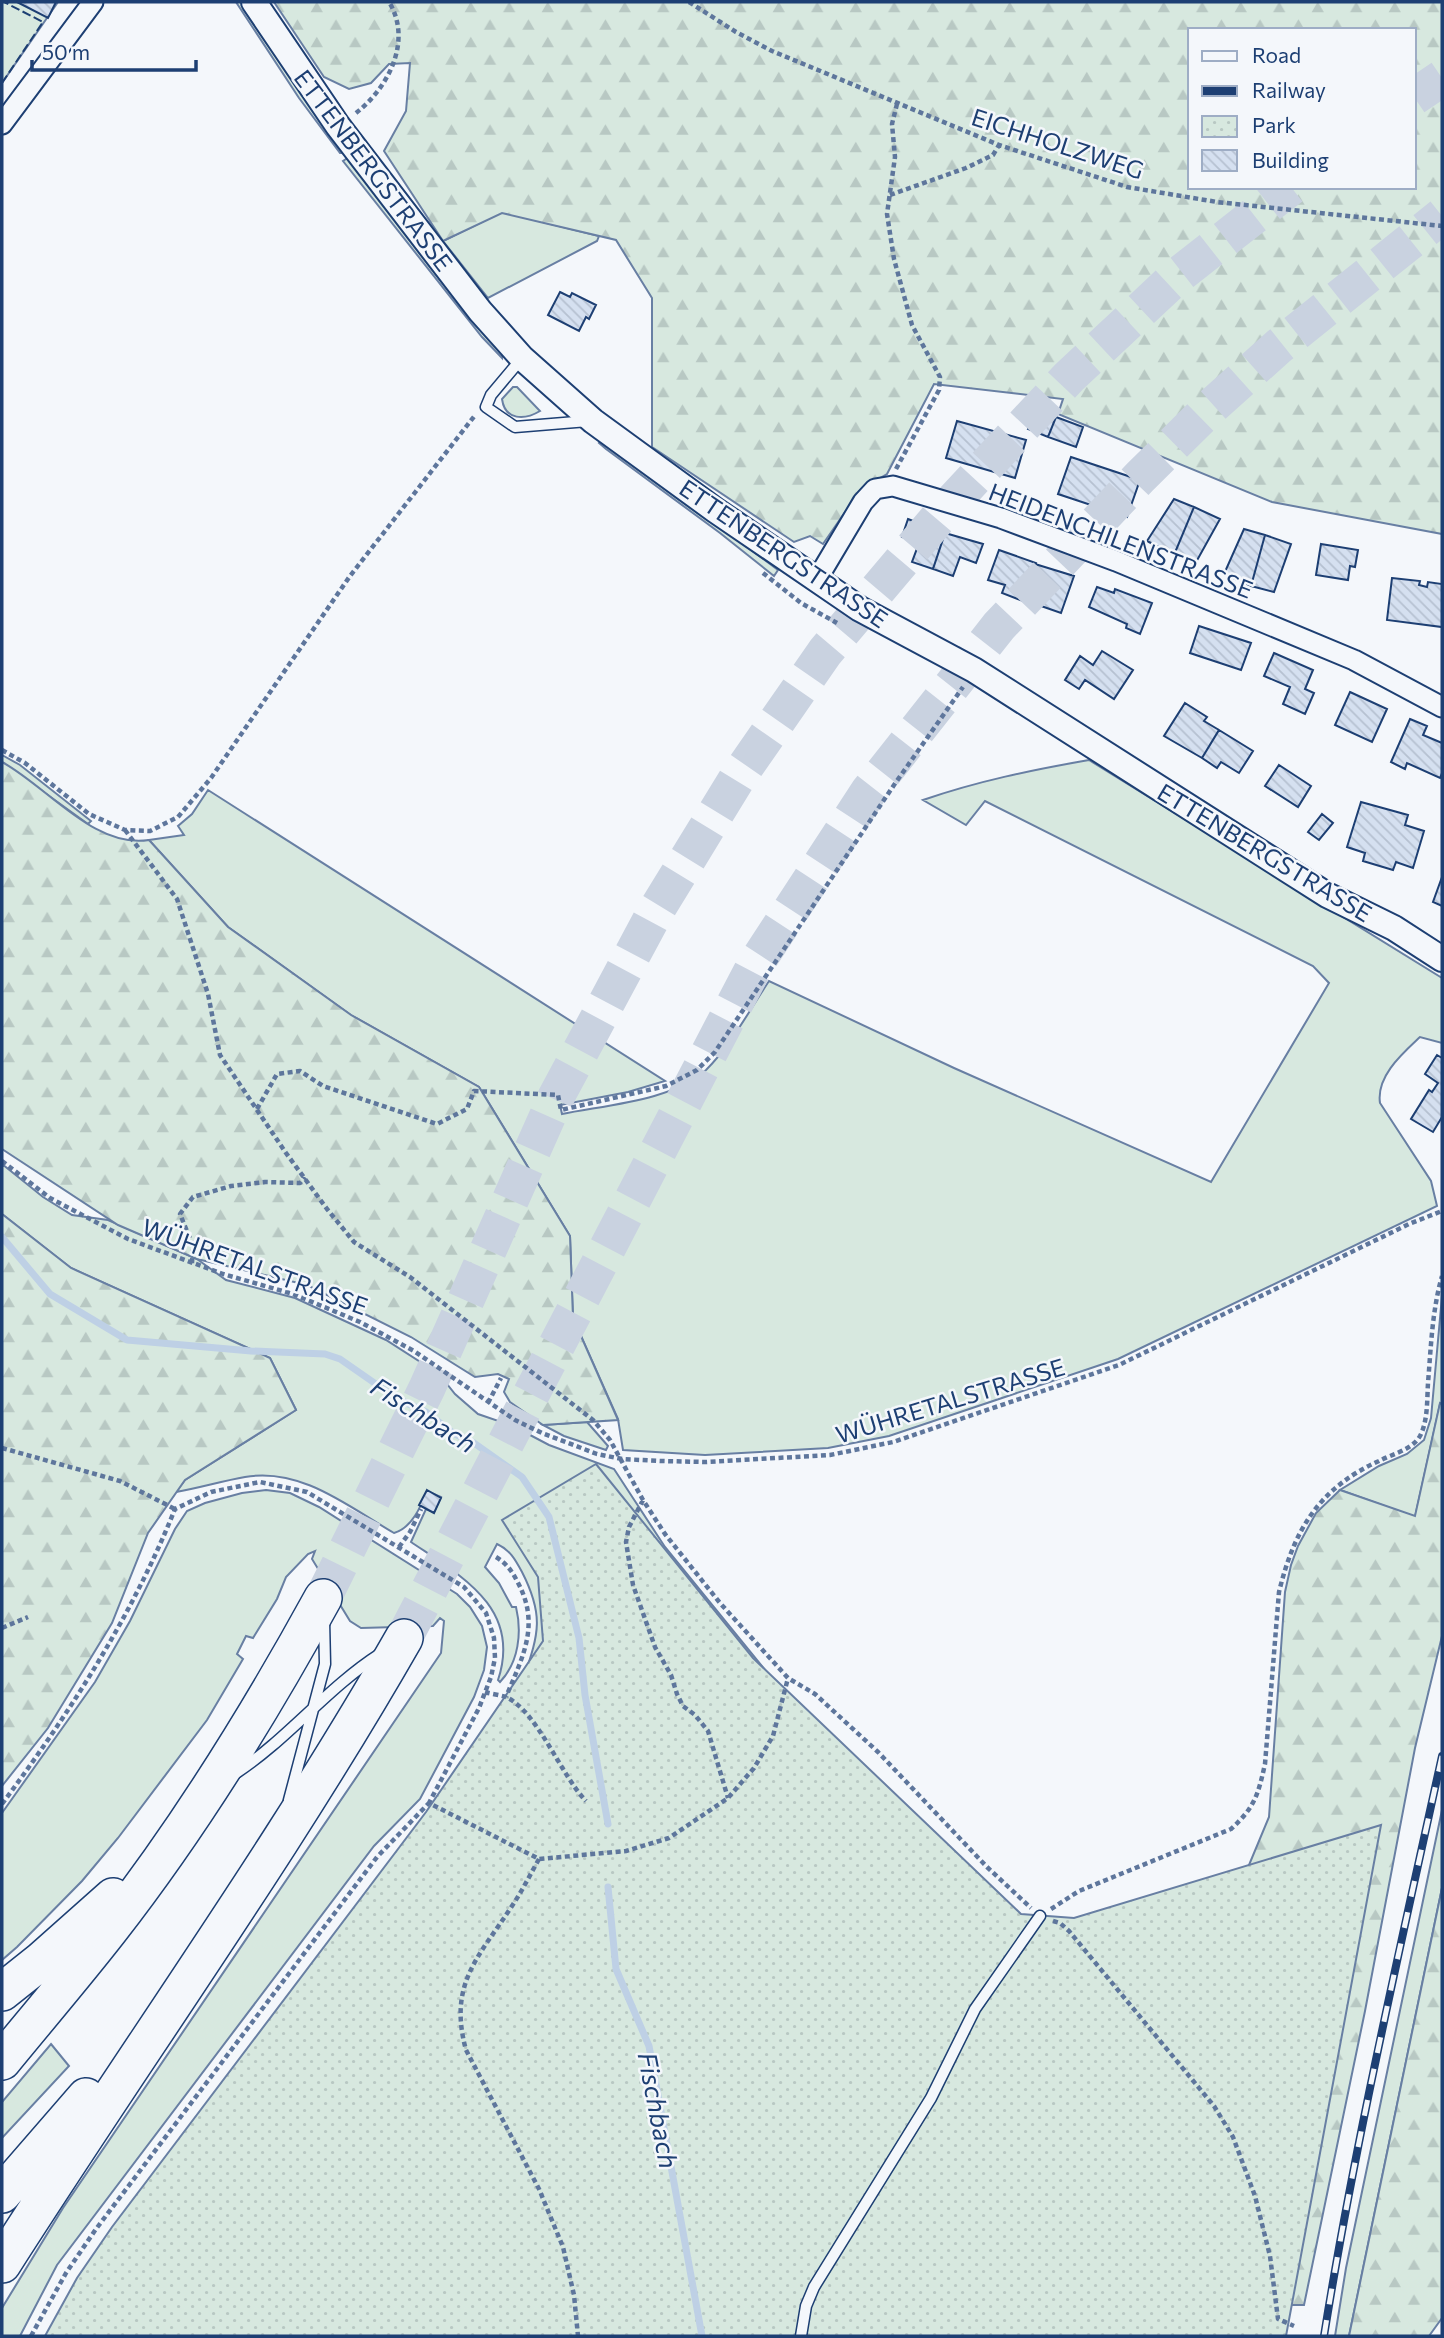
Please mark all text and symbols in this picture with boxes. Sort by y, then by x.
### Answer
scale bar [32,28,196,72]
legend [1188,28,1416,189]
text: 50 m [42,39,90,64]
text: Road [1252,42,1301,67]
street label: ETTENBERGSTRASSE [289,64,459,276]
text: Railway [1252,77,1326,102]
street label: EICHHOLZWEG [968,102,1148,184]
text: Park [1252,112,1296,137]
text: Building [1252,147,1329,172]
street label: ETTENBERGSTRASSE [675,473,893,633]
street label: HEIDENCHILENSTRASSE [985,476,1257,604]
street label: ETTENBERGSTRASSE [1153,777,1377,927]
street label: WÜHRETALSTRASSE [138,1212,372,1320]
street label: WÜHRETALSTRASSE [832,1351,1068,1449]
water label: Fischbach [366,1370,482,1458]
water label: Fischbach [633,2049,685,2171]

